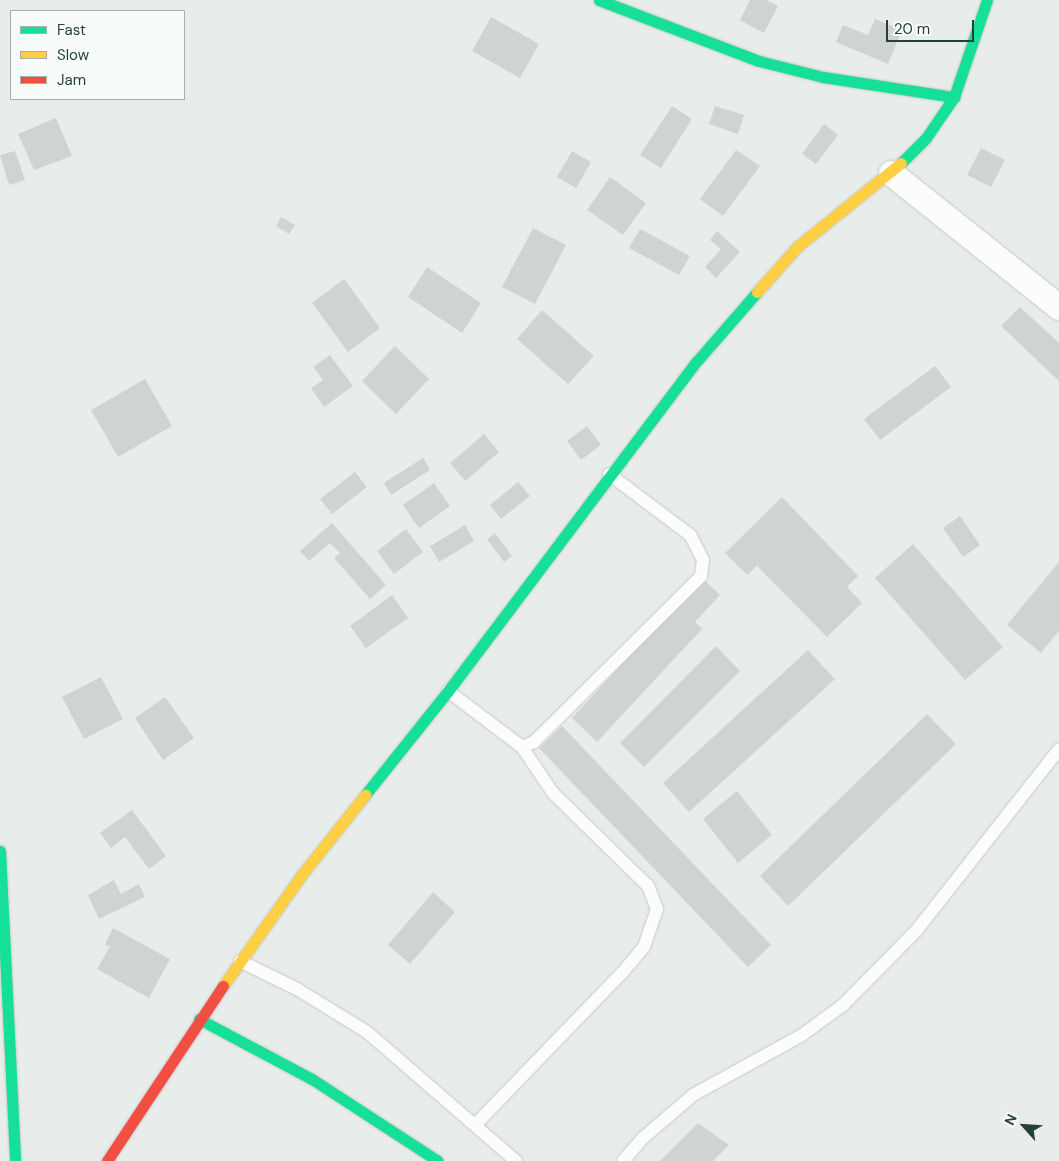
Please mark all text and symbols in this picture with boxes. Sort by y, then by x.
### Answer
legend [10,10,185,100]
scale bar [889,10,976,42]
text: 20 m [894,19,930,39]
text: Fast [57,20,86,40]
text: Slow [57,45,89,65]
text: Jam [57,70,86,90]
north arrow [999,1101,1049,1151]
text: N [1000,1111,1021,1128]

